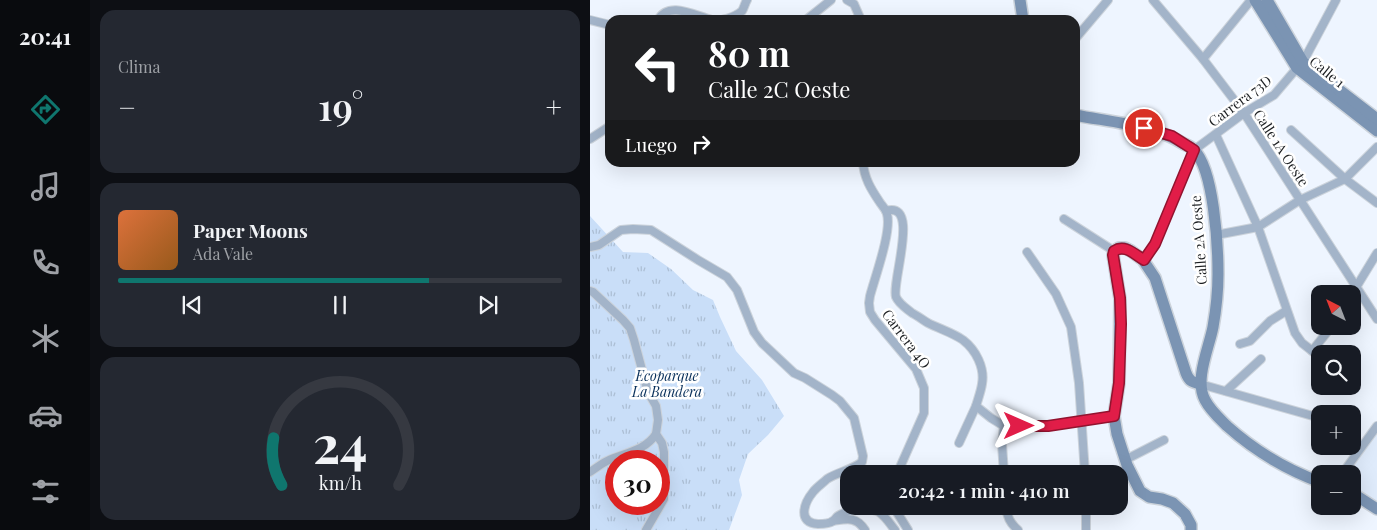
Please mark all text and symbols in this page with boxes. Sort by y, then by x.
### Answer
text: 20:41 [19,21,71,51]
text: 80 m [708,29,790,76]
icon: left [625,35,690,100]
street label: Calle 1 [1306,52,1349,92]
text: Clima [118,56,160,77]
street label: Carrera 73D [1204,71,1275,131]
text: Calle 2C Oeste [708,74,850,104]
text: 19° [318,80,364,131]
text: − [118,88,136,125]
text: + [546,88,562,125]
icon: directions [28,92,63,127]
street label: Calle 1A Oeste [1249,106,1313,190]
pin [1123,107,1165,149]
icon: arrive [1130,114,1158,142]
icon: right [687,130,715,158]
text: Luego [625,131,677,157]
icon: music [28,169,63,204]
street label: Calle 2A Oeste [1186,195,1211,285]
text: Paper Moons [193,217,308,243]
text: Ada Vale [193,243,253,264]
icon: phone [28,245,63,280]
north arrow [1311,285,1361,335]
map controls [1311,285,1361,515]
icon: previous [178,291,206,319]
icon: pause [326,291,354,319]
icon: next [474,291,502,319]
street label: Carrera 4O [878,305,935,372]
icon: climate [28,321,63,356]
button: search [1311,345,1361,395]
park label: Ecoparque La Bandera [631,366,702,401]
icon: car [28,398,63,433]
position arrow [992,399,1044,451]
button: + [1311,405,1361,455]
text: 24 [313,408,367,477]
speed limit sign: 30 [605,450,670,515]
button: − [1311,465,1361,515]
text: km/h [319,471,362,494]
icon: filters [28,474,63,509]
text: 20:42 · 1 min · 410 m [898,477,1070,503]

